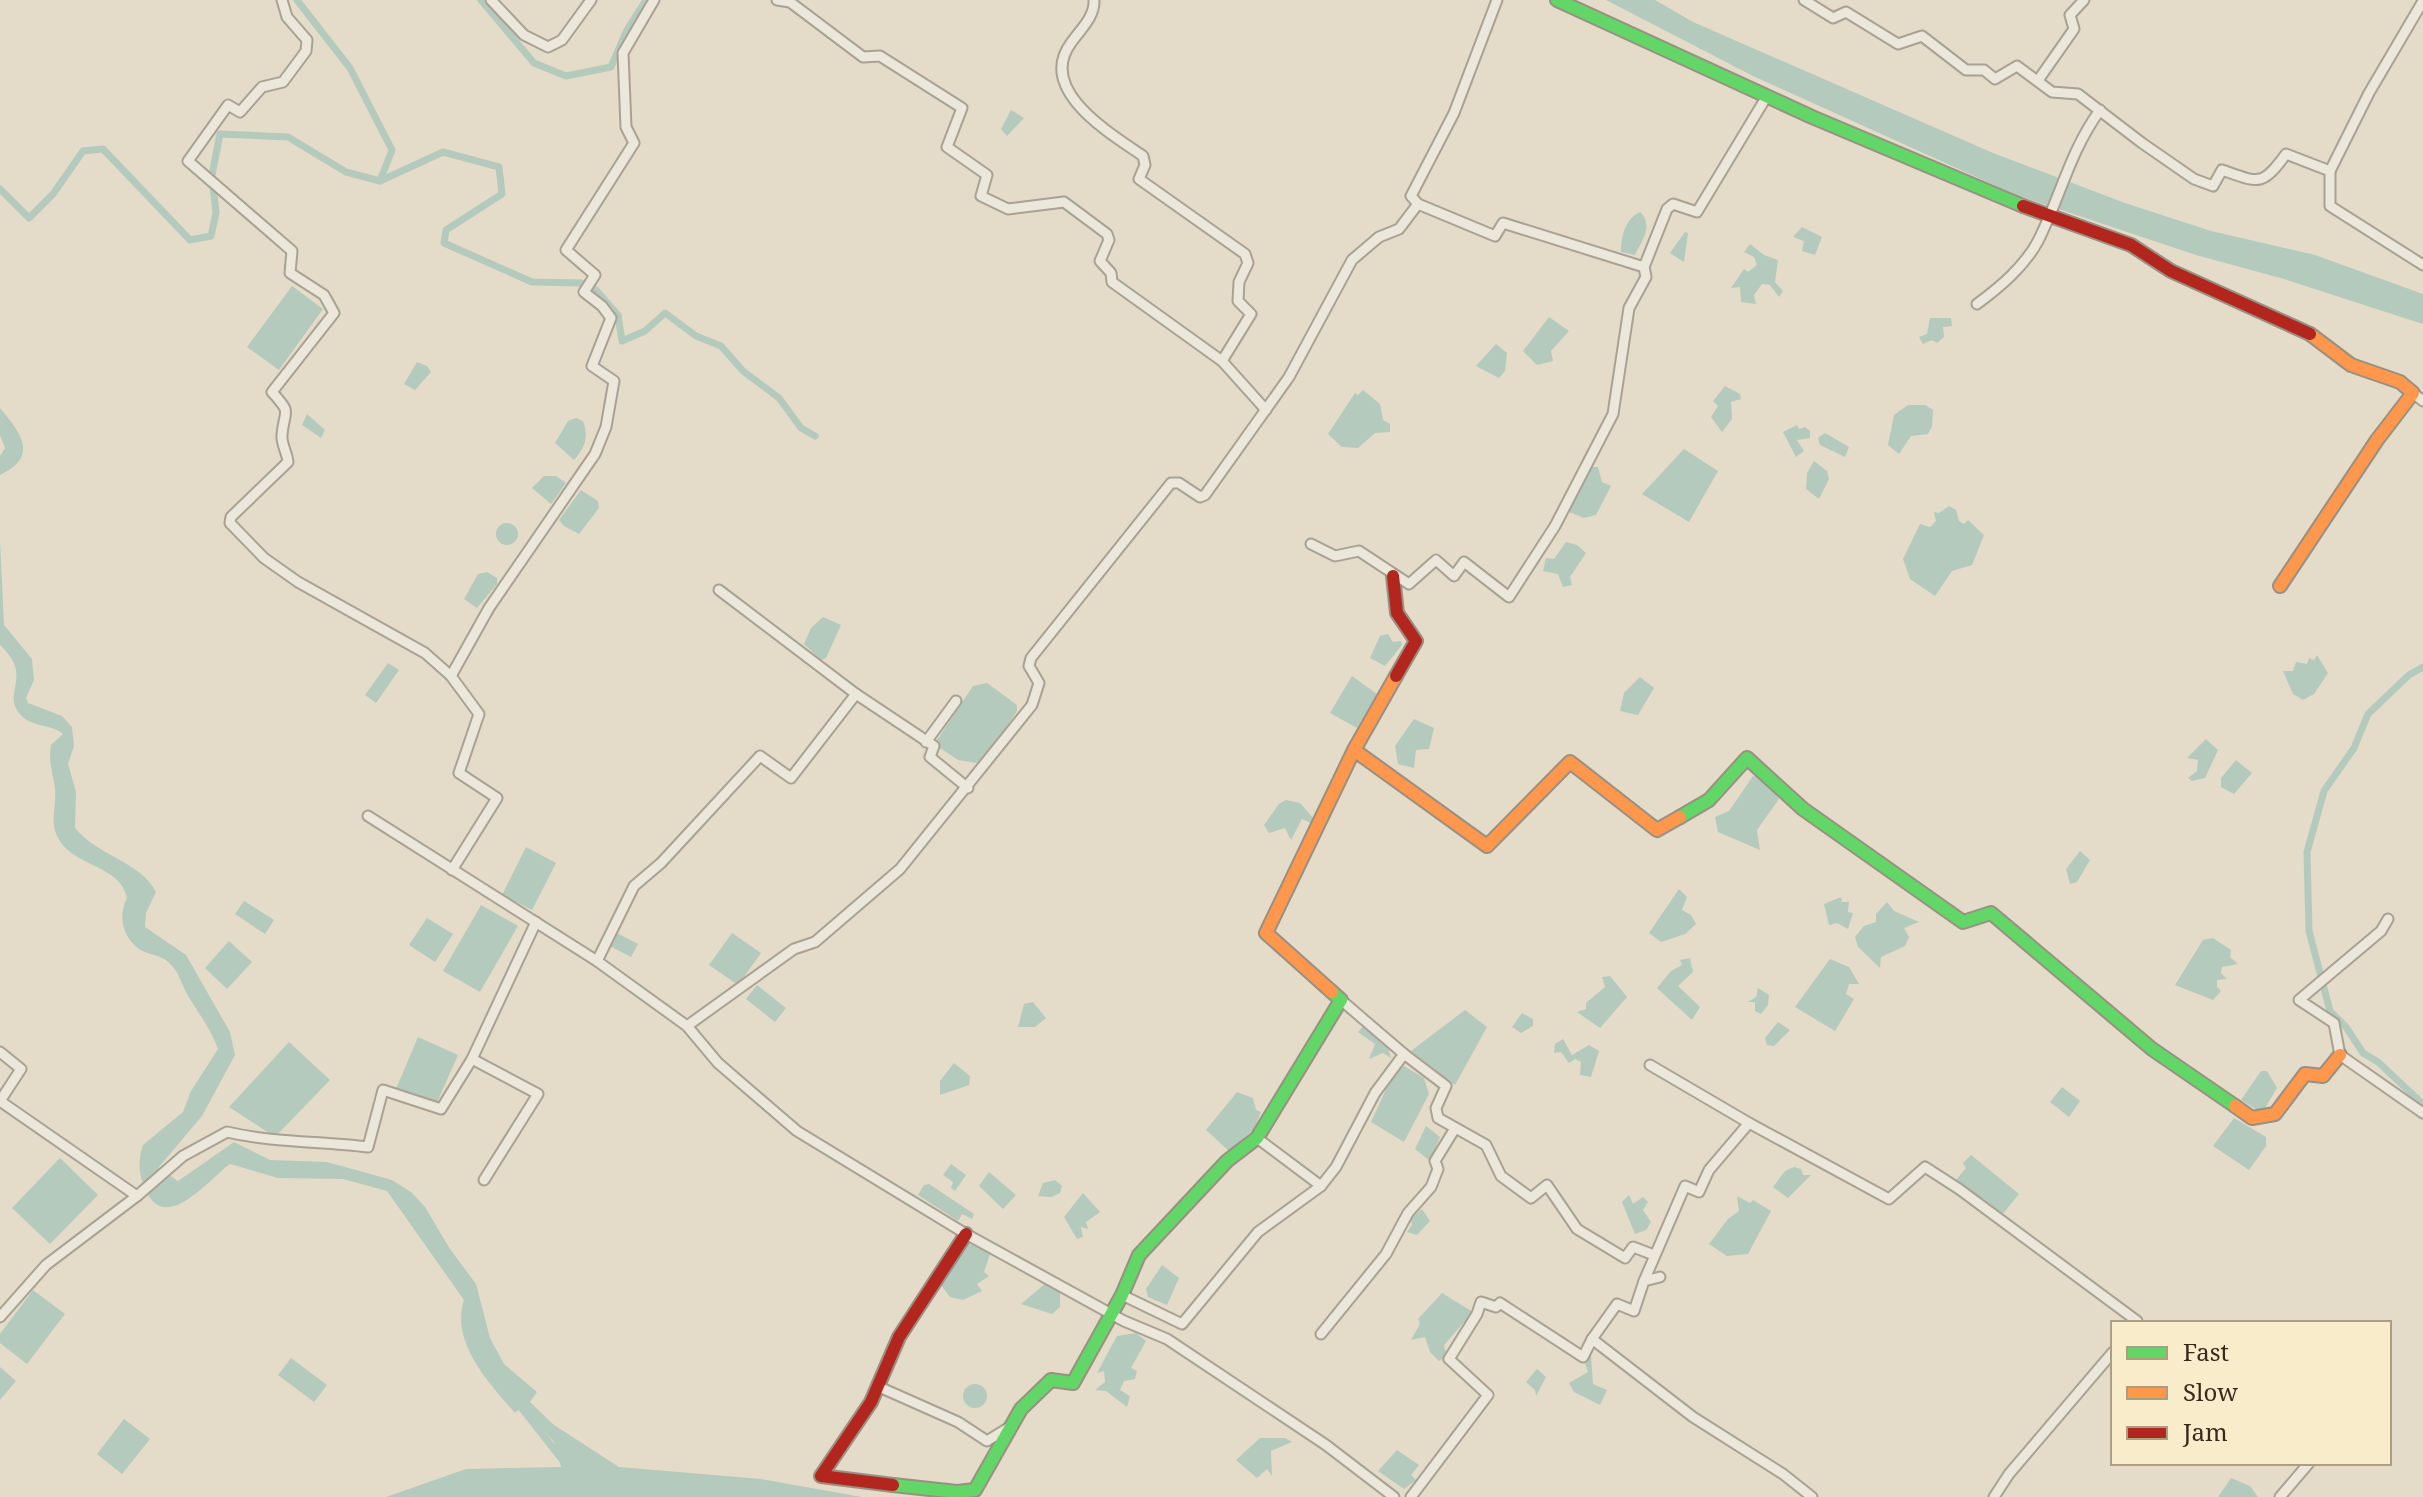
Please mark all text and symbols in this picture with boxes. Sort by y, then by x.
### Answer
legend [2111,1321,2391,1465]
text: Fast [2183,1335,2229,1368]
text: Slow [2183,1375,2238,1408]
text: Jam [2182,1415,2228,1448]

